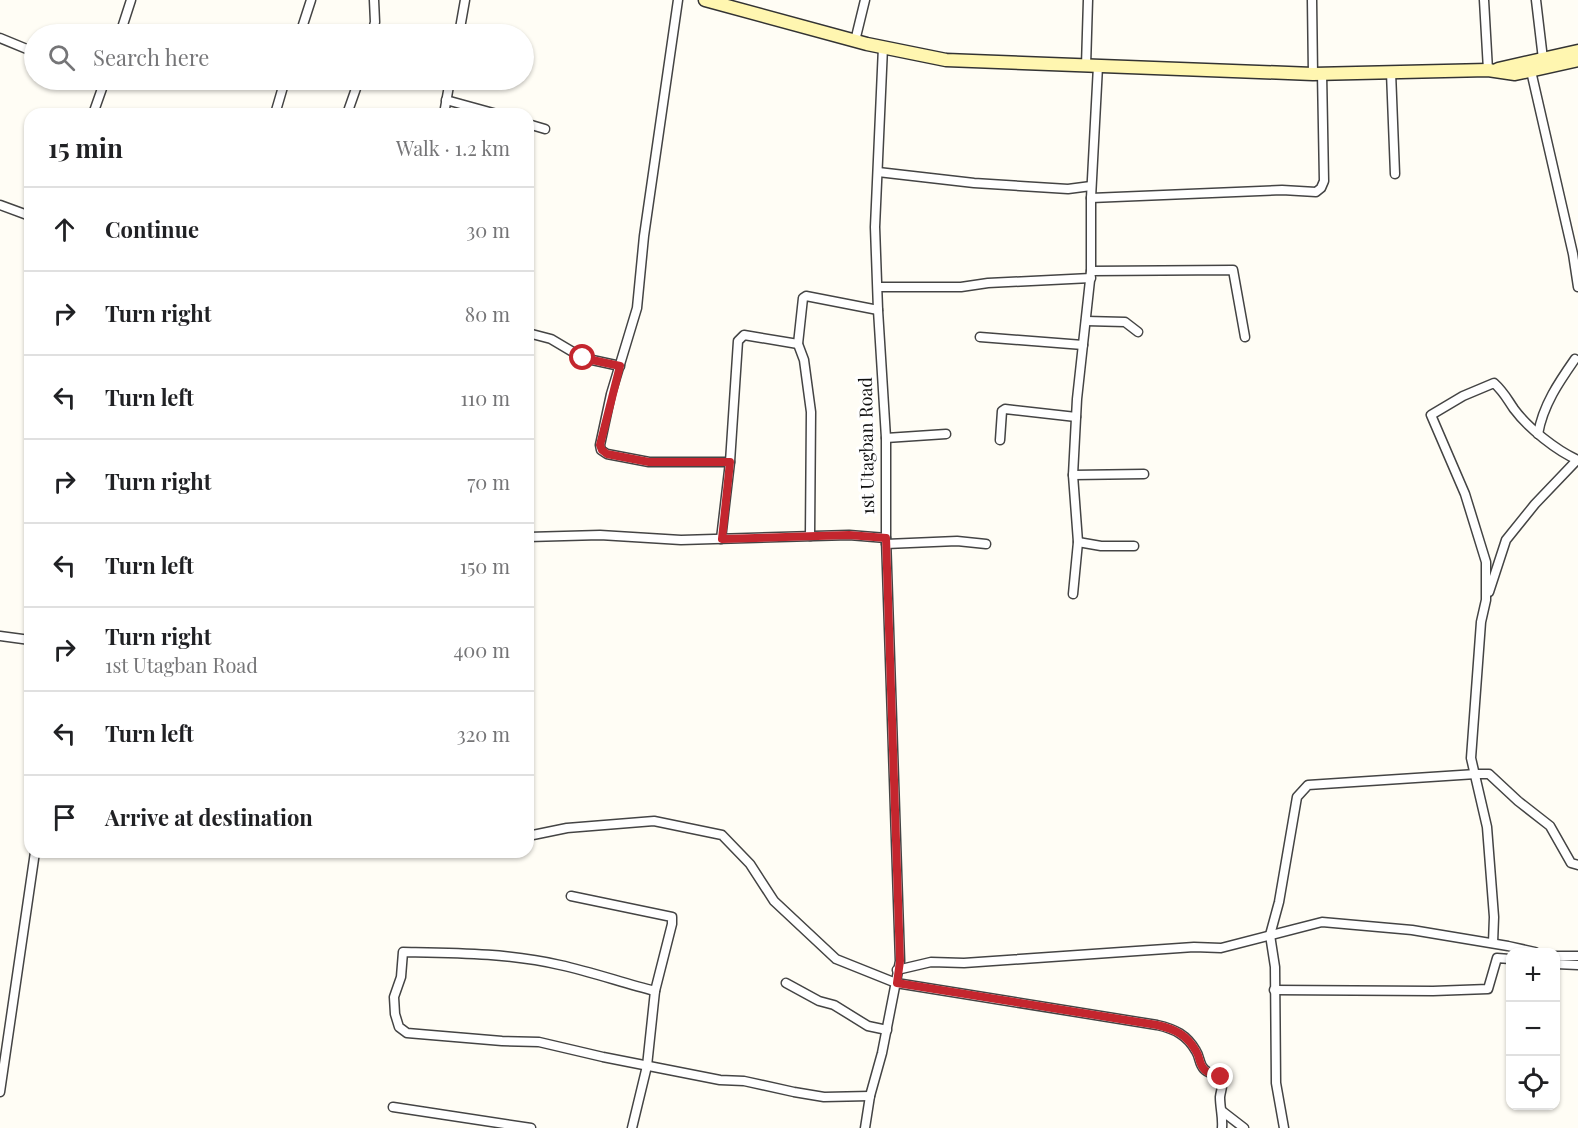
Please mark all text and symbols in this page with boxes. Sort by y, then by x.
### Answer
search box [24,24,534,90]
icon: search [45,41,78,74]
text: Search here [93,42,209,72]
text: 15 min [48,130,123,165]
text: Walk · 1.2 km [396,134,510,161]
icon: ahead [48,213,81,246]
text: Continue [105,214,199,244]
text: 30 m [466,216,510,243]
icon: right [48,297,81,330]
text: Turn right [105,298,211,328]
text: 80 m [465,300,510,327]
route start [569,344,595,370]
street label: 1st Utagban Road [853,376,879,515]
icon: left [48,381,81,414]
text: Turn left [105,382,194,412]
text: 110 m [460,384,510,411]
icon: right [48,465,81,498]
text: Turn right [105,466,211,496]
text: 70 m [467,468,510,495]
icon: left [48,549,81,582]
text: Turn left [105,550,194,580]
text: 150 m [460,552,510,579]
text: Turn right [105,621,211,651]
icon: right [48,633,81,666]
text: 400 m [453,636,510,663]
text: 1st Utagban Road [105,651,258,678]
icon: left [48,717,81,750]
text: Turn left [105,718,194,748]
text: 320 m [457,720,510,747]
icon: arrive [48,801,81,834]
text: Arrive at destination [105,802,313,832]
map controls [1506,948,1560,1110]
button: + [1506,948,1560,1002]
button: − [1506,1002,1560,1056]
button: locate [1506,1056,1560,1110]
route end [1207,1063,1233,1089]

